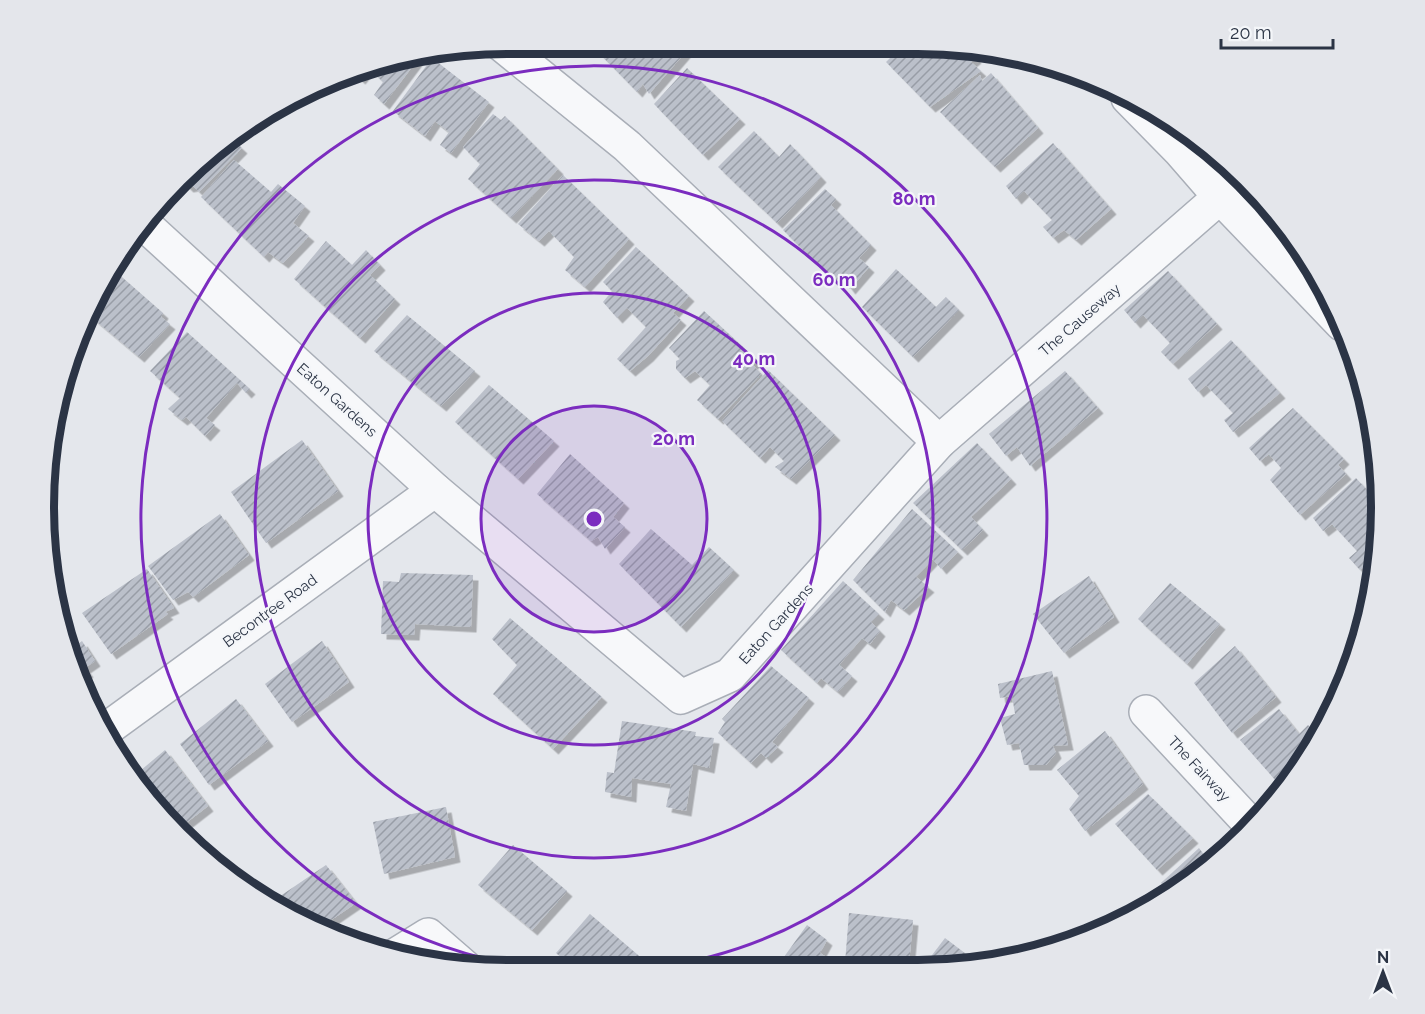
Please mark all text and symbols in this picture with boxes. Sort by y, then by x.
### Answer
scale bar [1221,12,1334,50]
text: 20 m [1230,22,1272,43]
text: 80 m [892,188,936,209]
text: 60 m [812,269,856,290]
street label: The Causeway [1036,280,1124,360]
text: 40 m [733,348,775,369]
street label: Eaton Gardens [293,359,381,441]
text: 20 m [653,428,695,449]
centre of rings [584,509,604,529]
street label: Becontree Road [219,571,321,651]
street label: Eaton Gardens [735,580,817,668]
street label: The Fairway [1164,732,1234,806]
north arrow [1353,942,1413,1002]
text: N [1377,948,1389,967]

